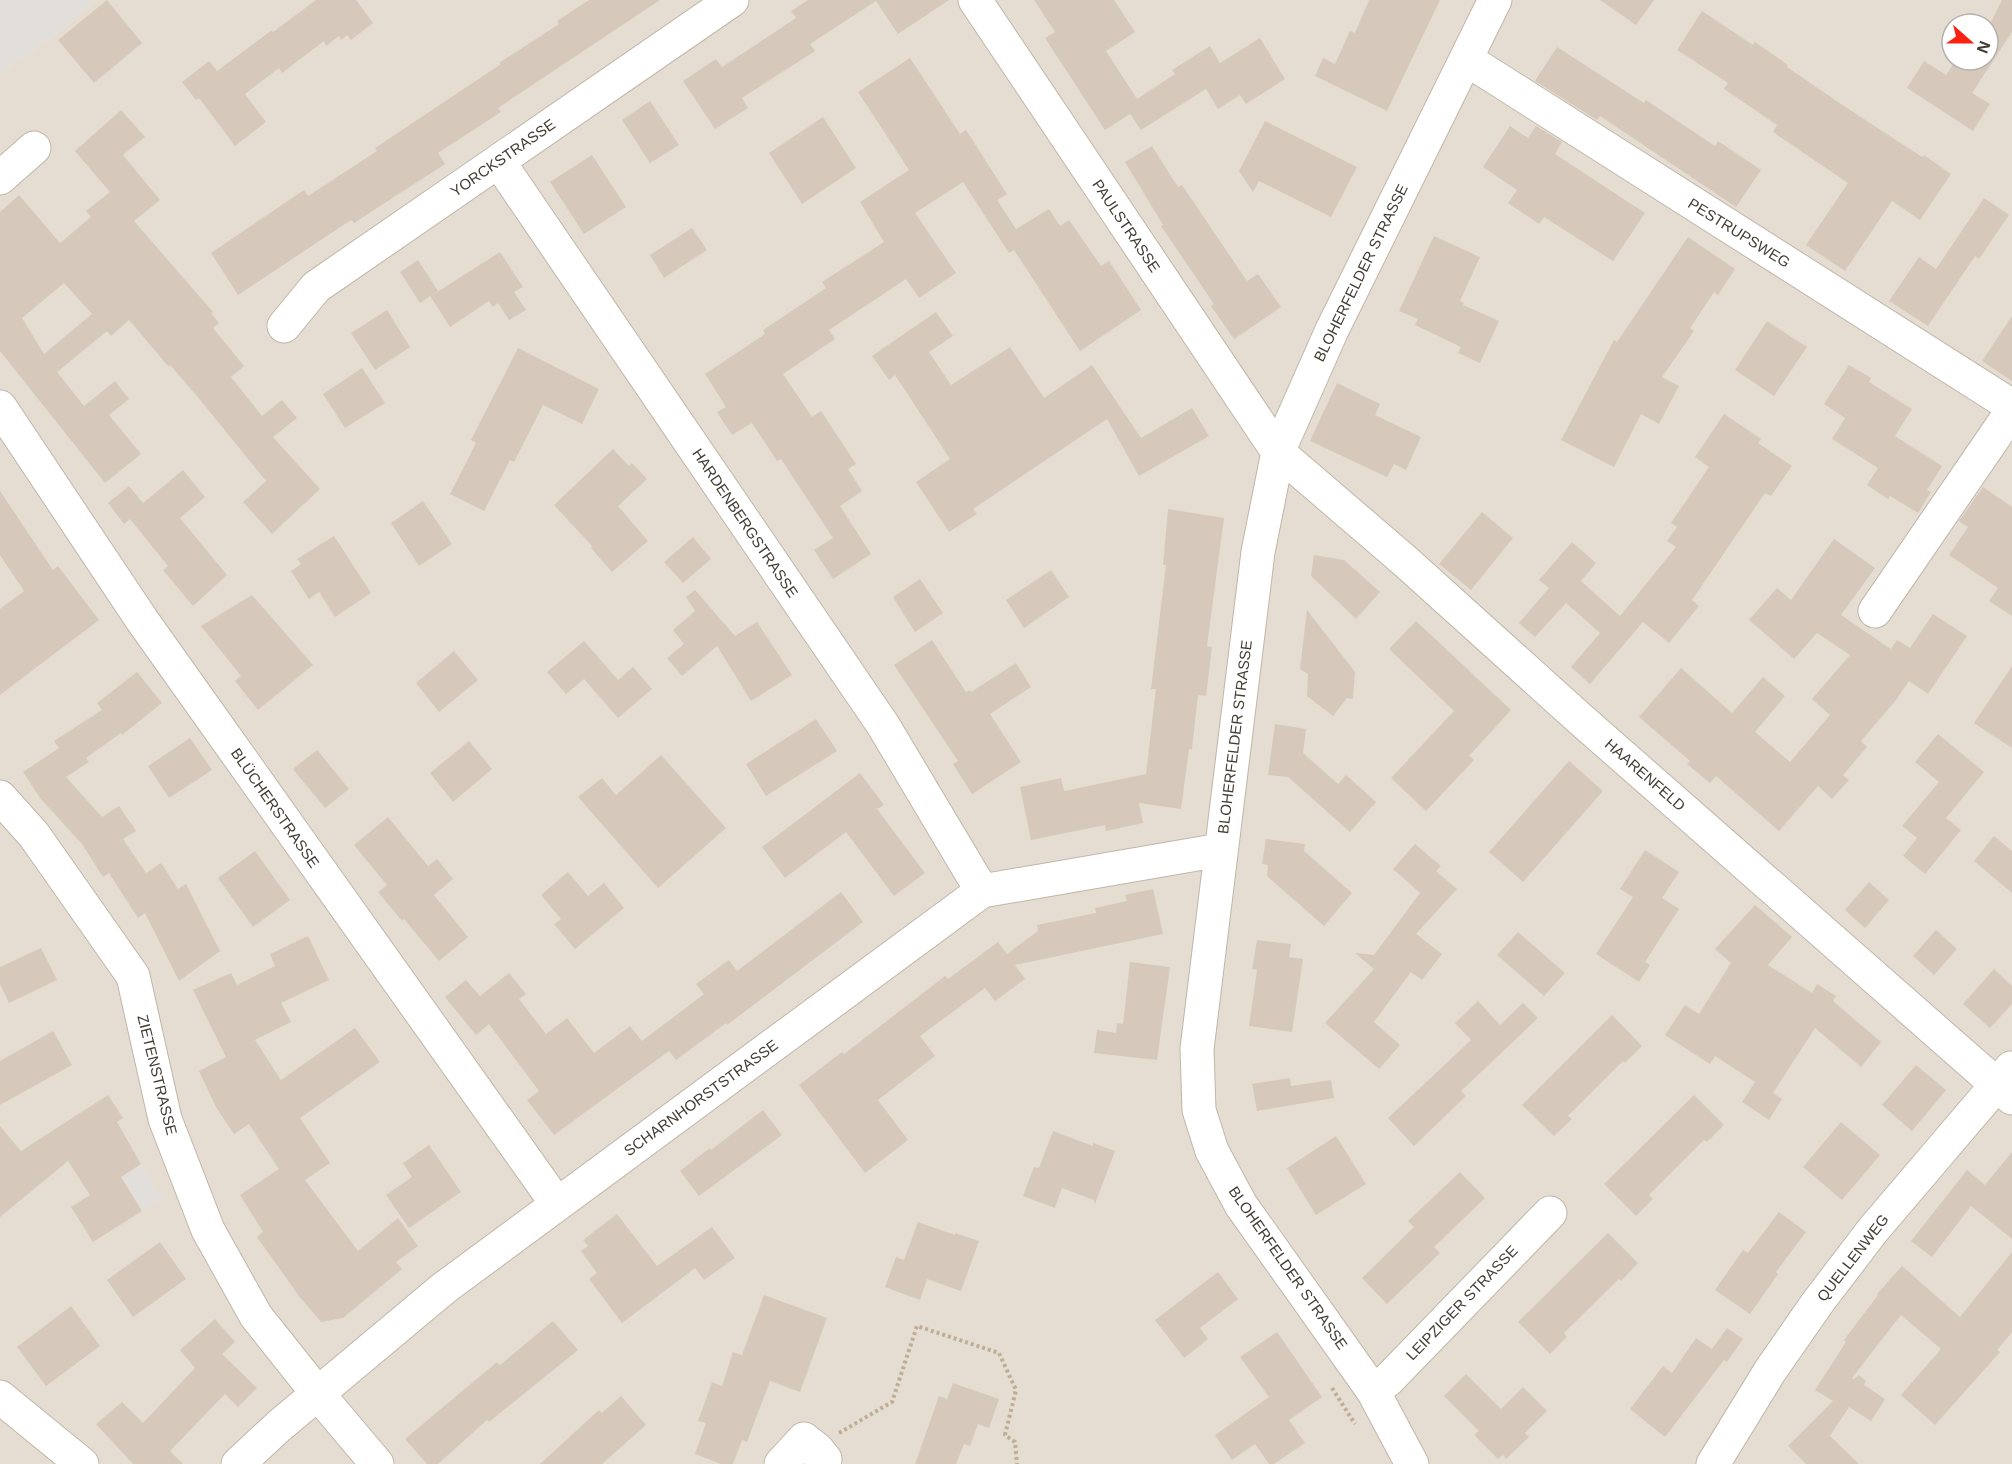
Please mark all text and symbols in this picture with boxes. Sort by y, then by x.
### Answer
north arrow [1940,12,2000,72]
text: N [1974,39,1994,56]
street label: YORCKSTRASSE [447,115,558,200]
street label: PAULSTRASSE [1089,176,1164,275]
street label: BLOHERFELDER STRASSE [1310,181,1411,364]
street label: PESTRUPSWEG [1685,194,1793,271]
street label: HARDENBERGSTRASSE [689,445,802,600]
street label: BLOHERFELDER STRASSE [1214,639,1255,835]
street label: HAARENFELD [1602,735,1689,814]
street label: BLÜCHERSTRASSE [228,745,323,871]
street label: ZIETENSTRASSE [134,1013,181,1137]
street label: SCHARNHORSTSTRASSE [621,1036,781,1159]
street label: BLOHERFELDER STRASSE [1226,1183,1351,1352]
street label: QUELLENWEG [1813,1211,1892,1305]
street label: LEIPZIGER STRASSE [1403,1242,1521,1363]

